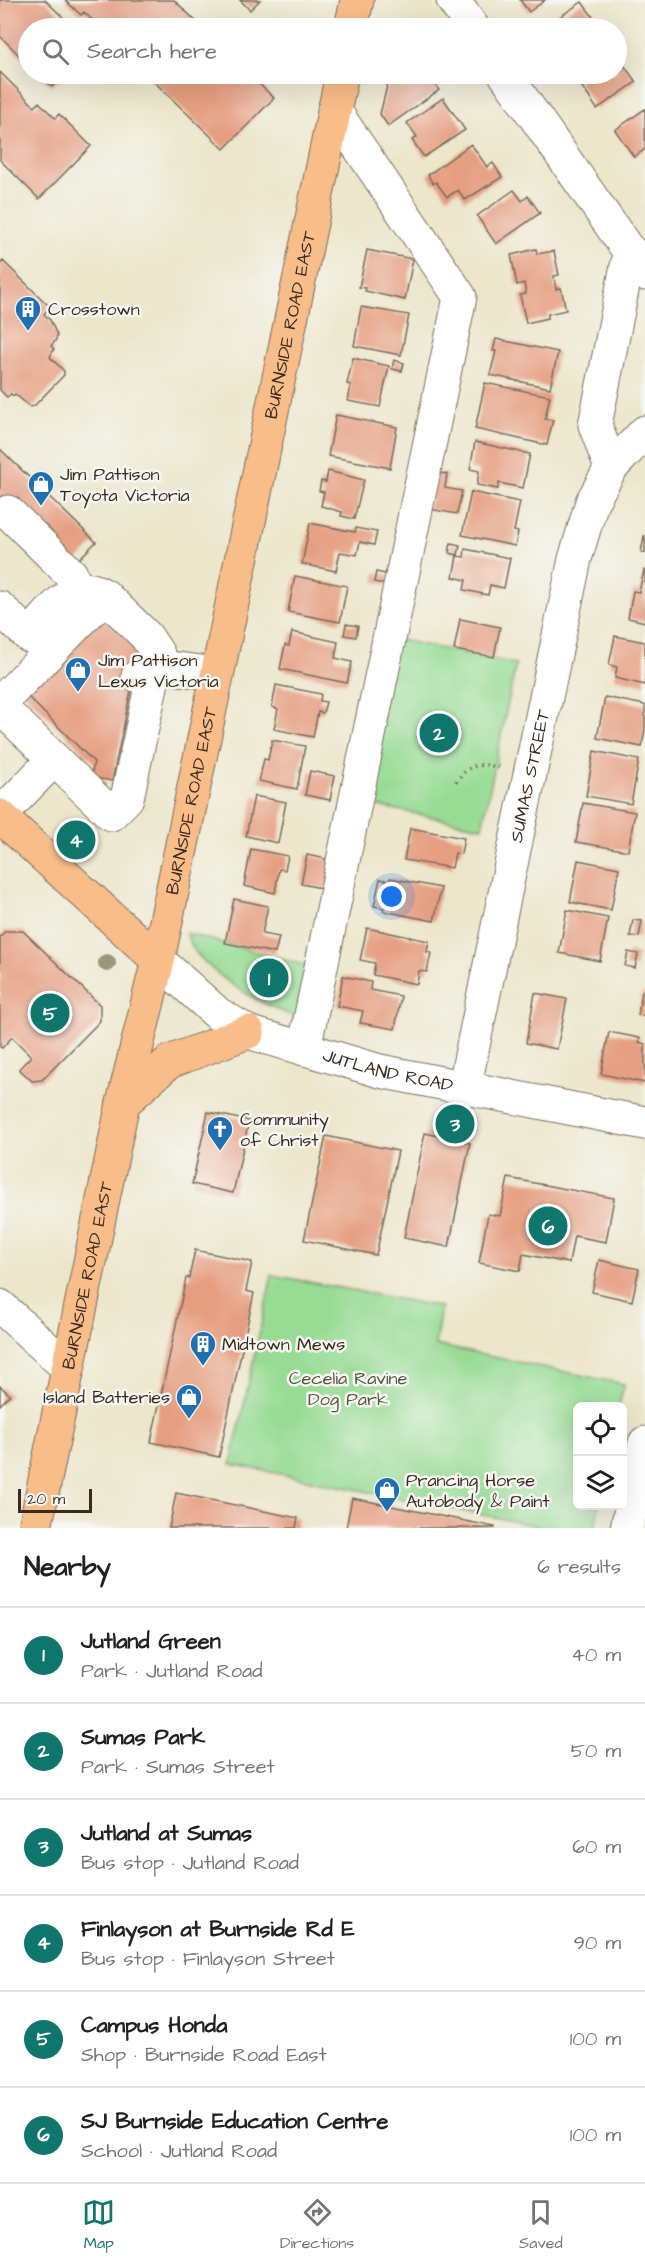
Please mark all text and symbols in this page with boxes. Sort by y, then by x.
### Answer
search box [18,18,627,84]
icon: search [39,35,72,68]
text: Search here [87,36,217,67]
street label: BURNSIDE ROAD EAST [259,228,322,421]
building icon: Crosstown [13,294,43,332]
place label: Crosstown [48,297,140,322]
place label: Jim Pattison Toyota Victoria [60,462,190,509]
shop icon: Jim Pattison Toyota Victoria [26,469,56,507]
place label: Jim Pattison Lexus Victoria [98,648,219,694]
shop icon: Jim Pattison Lexus Victoria [63,655,93,693]
street label: BURNSIDE ROAD EAST [160,704,223,897]
street label: SUMAS STREET [504,706,556,845]
pin: 2 [420,710,458,756]
pin: 4 [56,818,96,862]
your location [377,882,406,911]
pin: 1 [250,956,288,1000]
pin: 5 [31,990,70,1036]
street label: JUTLAND ROAD [320,1043,455,1098]
pin: 3 [436,1102,474,1146]
place label: Community of Christ [240,1107,329,1153]
church icon: Community of Christ [205,1114,235,1152]
street label: BURNSIDE ROAD EAST [56,1179,120,1372]
pin: 6 [528,1204,568,1248]
building icon: Midtown Mews [188,1329,218,1367]
place label: Midtown Mews [222,1332,345,1357]
park label: Cecelia Ravine Dog Park [289,1366,407,1413]
shop icon: Island Batteries [174,1382,204,1420]
place label: Island Batteries [43,1385,170,1410]
map controls [573,1402,627,1510]
button: locate [573,1402,627,1456]
button: layers [573,1456,627,1510]
place label: Prancing Horse Autobody & Paint [406,1468,550,1515]
shop icon: Prancing Horse Autobody & Paint [372,1475,402,1513]
scale bar [18,1486,92,1514]
text: 20 m [27,1488,65,1510]
text: Nearby [24,1549,111,1585]
text: 6 results [537,1553,621,1581]
text: Jutland Green [81,1626,221,1657]
text: 1 [42,1641,45,1669]
text: 40 m [571,1641,621,1669]
text: Park · Jutland Road [81,1657,262,1685]
text: Sumas Park [81,1722,205,1753]
text: 2 [38,1737,49,1765]
text: 50 m [571,1737,621,1765]
text: Park · Sumas Street [81,1753,275,1781]
text: Jutland at Sumas [81,1818,252,1849]
text: 3 [38,1833,49,1861]
text: 60 m [572,1833,621,1861]
text: Bus stop · Jutland Road [81,1849,299,1877]
text: Finlayson at Burnside Rd E [81,1914,355,1945]
text: 4 [37,1929,50,1957]
text: 90 m [573,1929,621,1957]
text: Bus stop · Finlayson Street [81,1945,335,1973]
text: Campus Honda [81,2010,227,2041]
text: 5 [36,2025,51,2053]
text: 100 m [570,2025,621,2053]
text: Shop · Burnside Road East [81,2041,327,2069]
text: SJ Burnside Education Centre [81,2106,388,2137]
text: 6 [37,2121,50,2149]
text: 100 m [570,2121,621,2149]
text: School · Jutland Road [81,2137,277,2165]
tab: Map [82,2196,115,2254]
tab: Directions [280,2196,354,2254]
tab: Saved [519,2196,563,2254]

